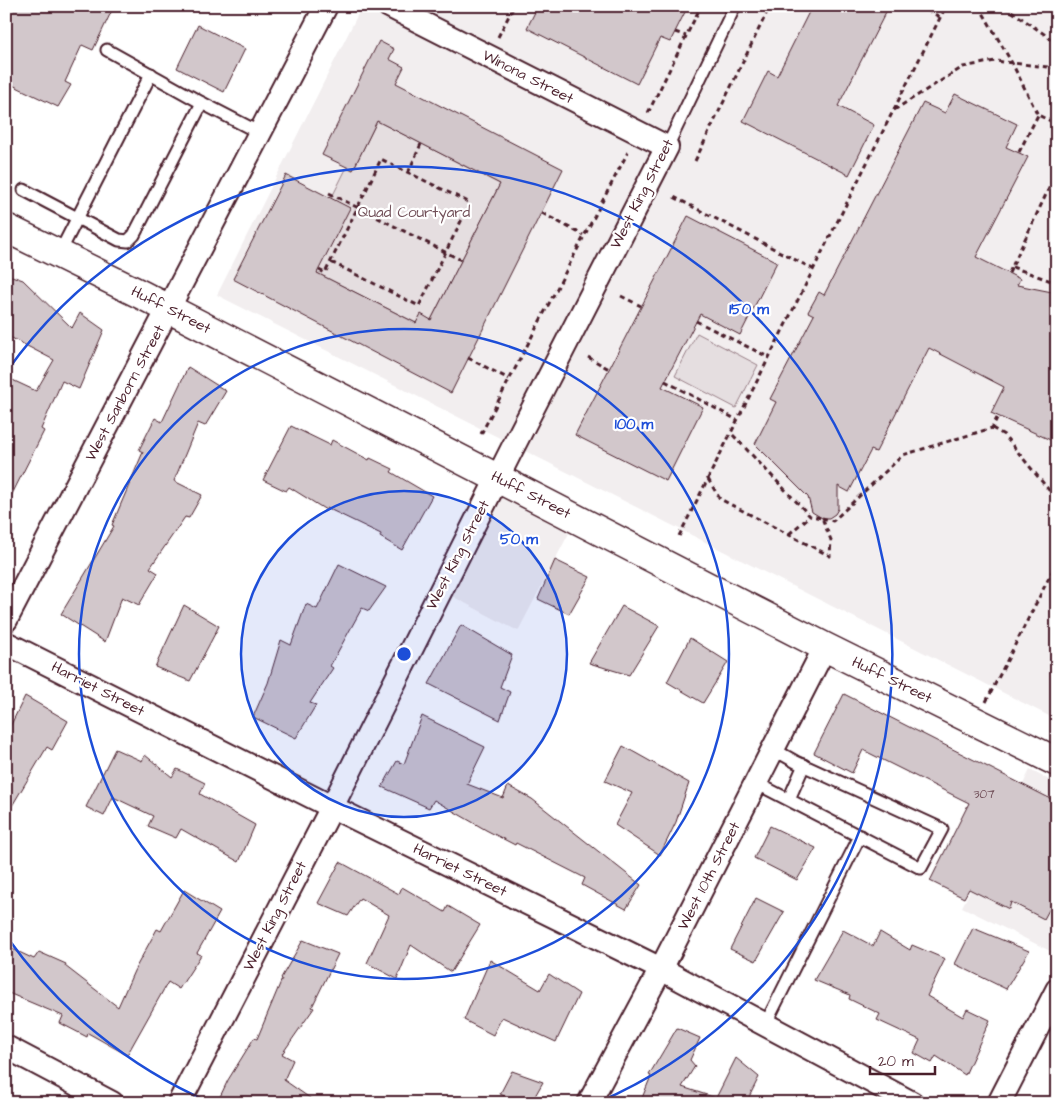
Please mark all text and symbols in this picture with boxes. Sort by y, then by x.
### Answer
street label: Winona Street [479,45,577,109]
street label: West King Street [605,135,680,253]
park label: Quad Courtyard [358,202,471,224]
street label: Huff Street [128,281,214,339]
text: 150 m [729,299,769,320]
street label: West Sanborn Street [80,321,170,465]
text: 100 m [615,414,654,435]
street label: Huff Street [488,466,574,524]
street label: West King Street [421,496,496,614]
text: 50 m [500,529,538,550]
centre of rings [395,645,413,663]
street label: Huff Street [848,652,936,708]
street label: Harriet Street [48,656,148,722]
house number: 307 [973,786,995,803]
street label: West 10th Street [673,818,745,934]
street label: Harriet Street [410,838,510,902]
street label: West King Street [238,857,313,975]
scale bar [870,1044,936,1076]
text: 20 m [878,1051,914,1072]

